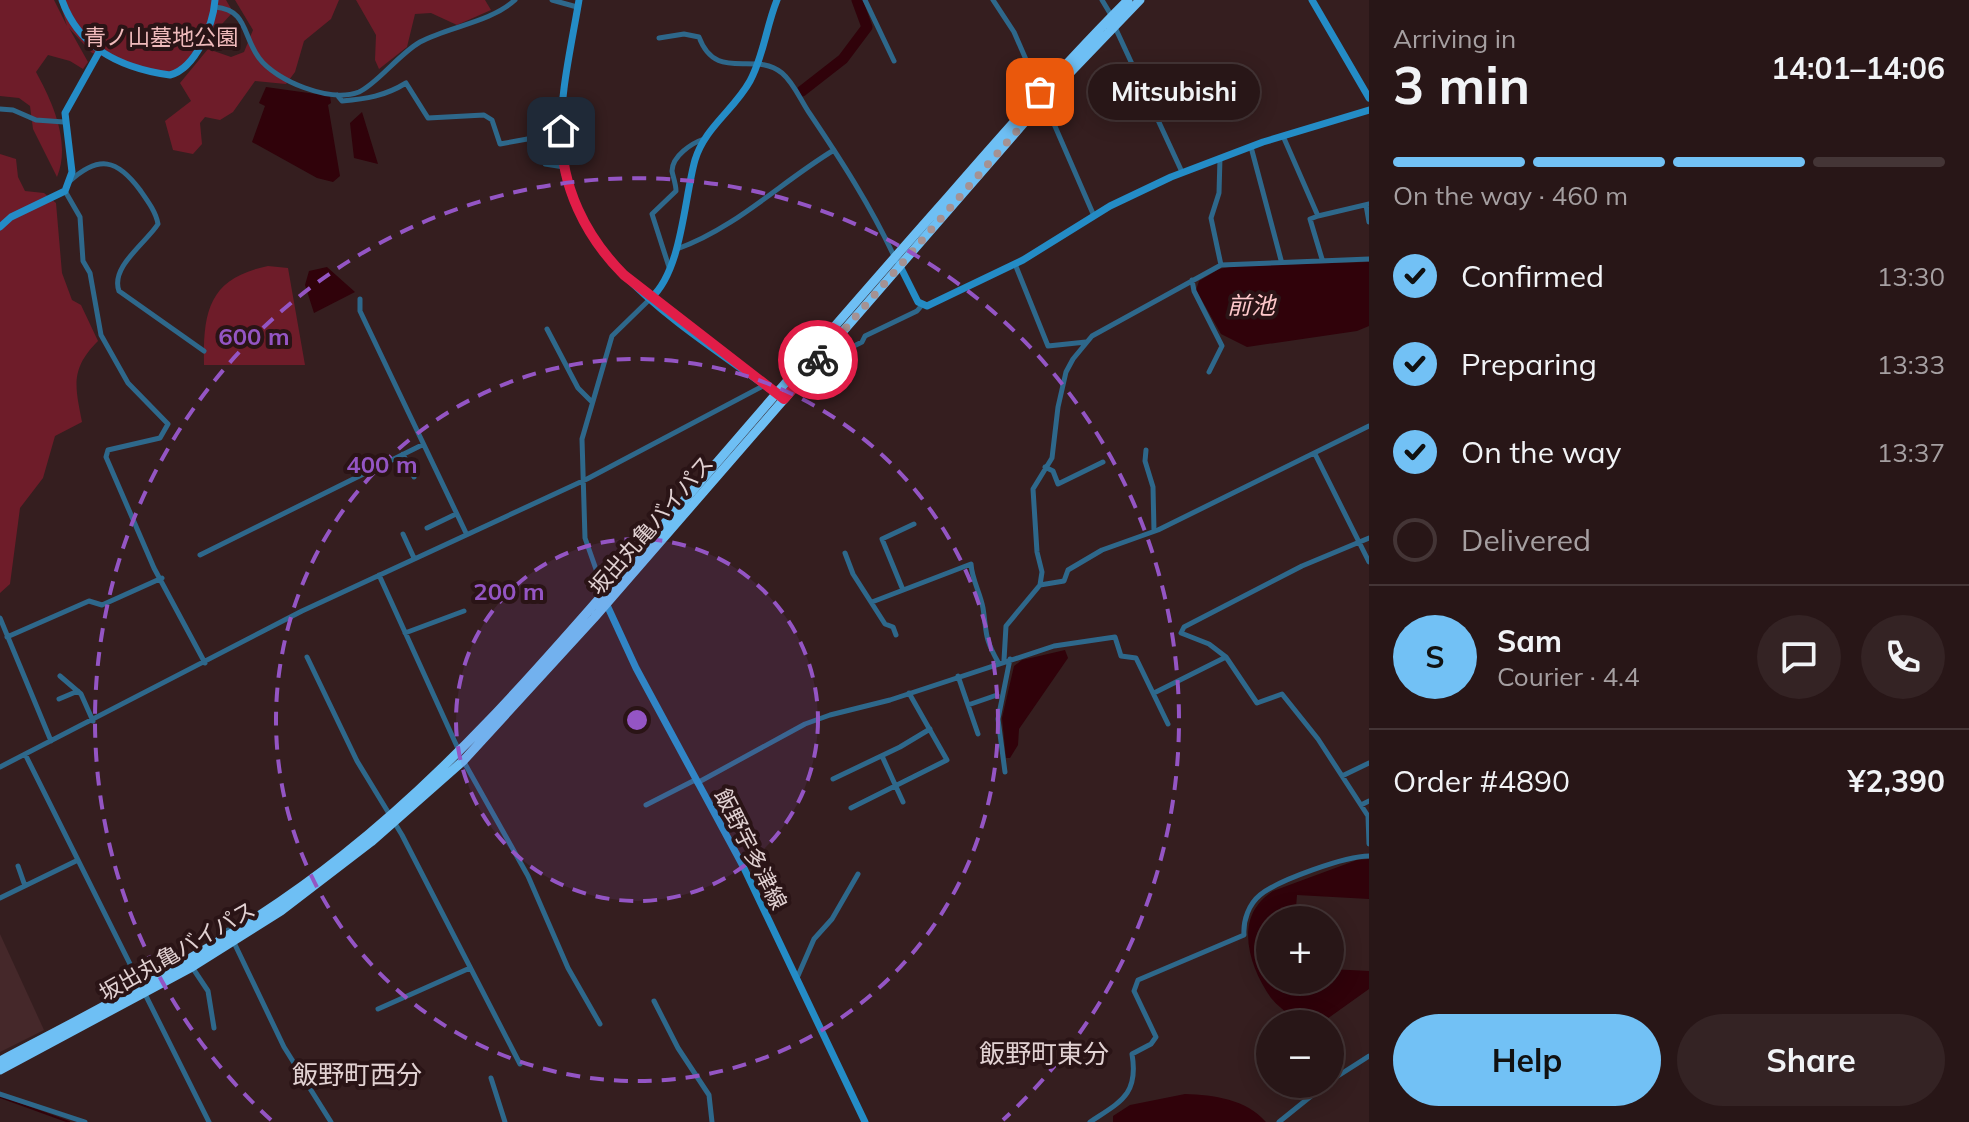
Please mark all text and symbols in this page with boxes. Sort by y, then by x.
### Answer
text: Arriving in [1393,22,1516,55]
park label: 青ノ山墓地公園 [84,23,238,51]
text: 14:01–14:06 [1771,49,1945,87]
text: 3 min [1393,52,1530,117]
pin [1006,58,1074,126]
callout: Mitsubishi [1088,64,1260,120]
icon: bag [1018,70,1062,114]
text: Mitsubishi [1111,75,1237,108]
pin [527,97,595,165]
icon: home [539,109,583,153]
text: On the way · 460 m [1393,179,1628,212]
icon: check [1393,254,1437,298]
text: Confirmed [1461,257,1604,295]
text: 13:30 [1877,260,1945,293]
water label: 前池 [1227,290,1277,320]
courier [778,320,858,400]
text: 600 m [218,321,290,351]
icon: bike [796,338,840,382]
icon: check [1393,342,1437,386]
text: Preparing [1461,345,1597,383]
text: 13:33 [1877,348,1945,381]
icon: check [1393,430,1437,474]
text: On the way [1461,433,1621,471]
text: 13:37 [1877,436,1945,469]
text: 400 m [346,449,418,479]
street label: 坂出丸亀バイパス [583,450,719,600]
text: Delivered [1461,521,1591,559]
text: 200 m [473,576,545,606]
button: chat [1757,615,1841,699]
button: phone [1861,615,1945,699]
text: Sam [1497,622,1562,660]
text: S [1425,638,1445,676]
text: Courier · 4.4 [1497,660,1640,693]
centre of rings [623,706,651,734]
text: Order #4890 [1393,762,1570,800]
text: ¥2,390 [1848,762,1945,800]
street label: 飯野宇多津線 [709,784,793,914]
street label: 坂出丸亀バイパス [94,895,260,1007]
map controls [1256,906,1344,1098]
button: + [1256,906,1344,994]
button: − [1256,1010,1344,1098]
button: Help [1393,1014,1661,1106]
button: Share [1677,1014,1945,1106]
district label: 飯野町東分 [979,1037,1109,1070]
district label: 飯野町西分 [292,1058,422,1091]

